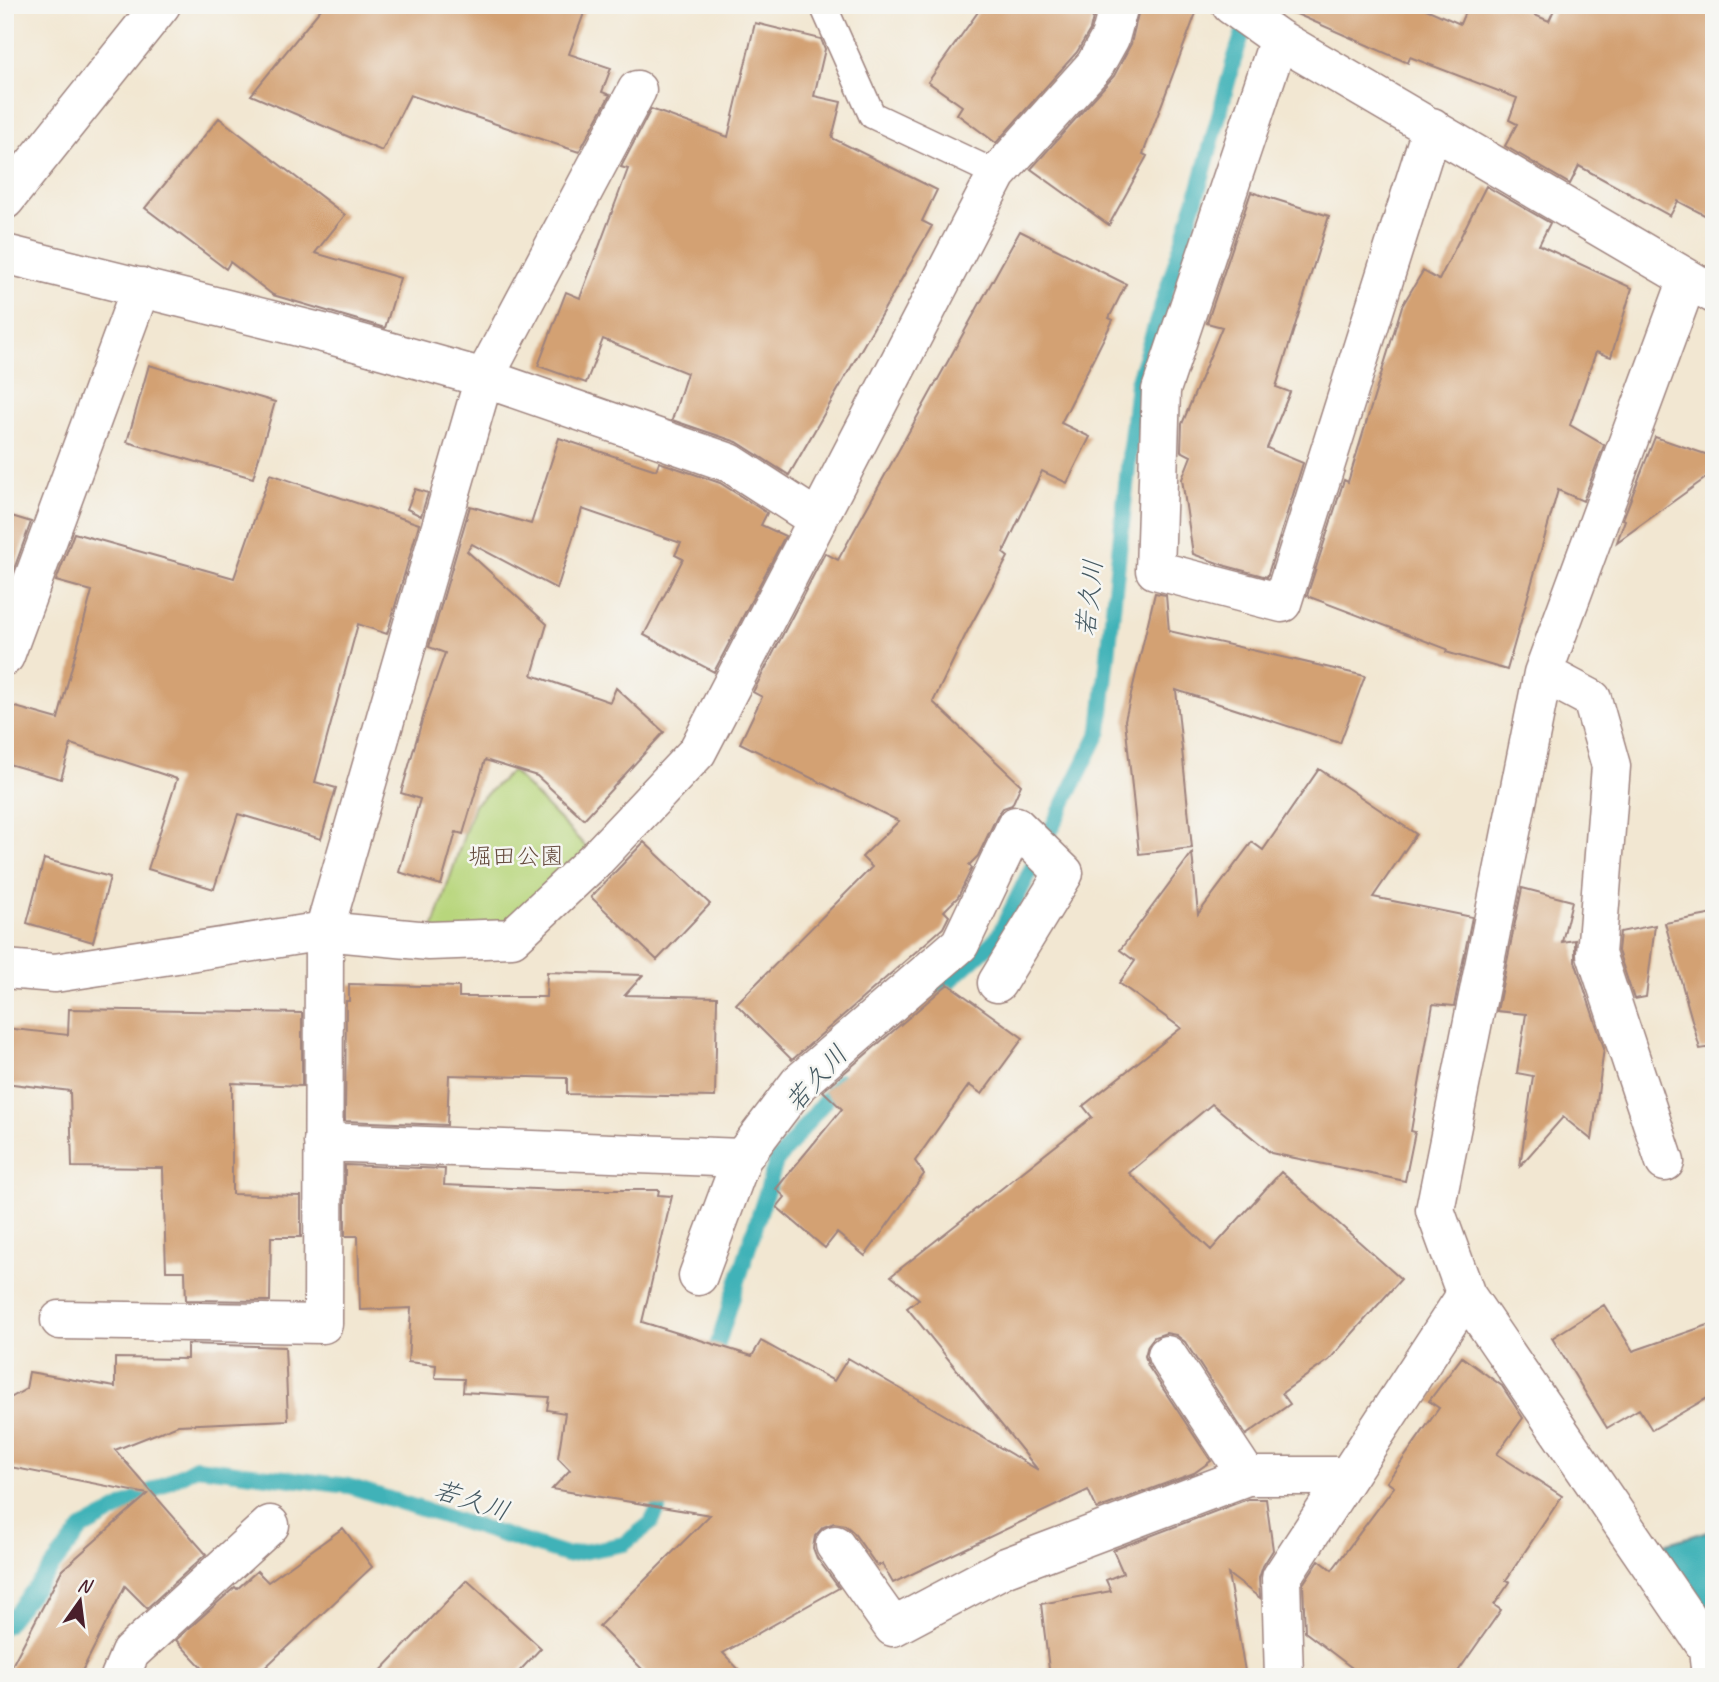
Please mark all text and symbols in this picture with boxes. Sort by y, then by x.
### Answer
water label: 若久川 [1069,558,1110,639]
park label: 堀田公園 [468,841,564,871]
water label: 若久川 [778,1038,855,1118]
water label: 若久川 [430,1473,514,1528]
north arrow [46,1566,116,1636]
text: N [75,1572,96,1599]

